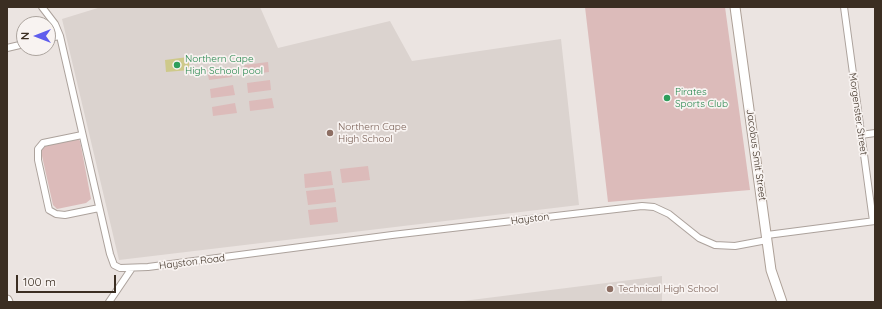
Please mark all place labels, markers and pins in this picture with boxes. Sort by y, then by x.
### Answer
place label: Northern Cape High School pool [185,53,263,76]
marker: Northern Cape High School pool [172,60,182,70]
place label: Pirates Sports Club [675,86,728,110]
marker: Pirates Sports Club [662,93,672,103]
place label: Northern Cape High School [338,121,407,144]
marker: Northern Cape High School [325,128,335,138]
place label: Technical High School [618,283,718,295]
marker: Technical High School [605,284,615,294]

